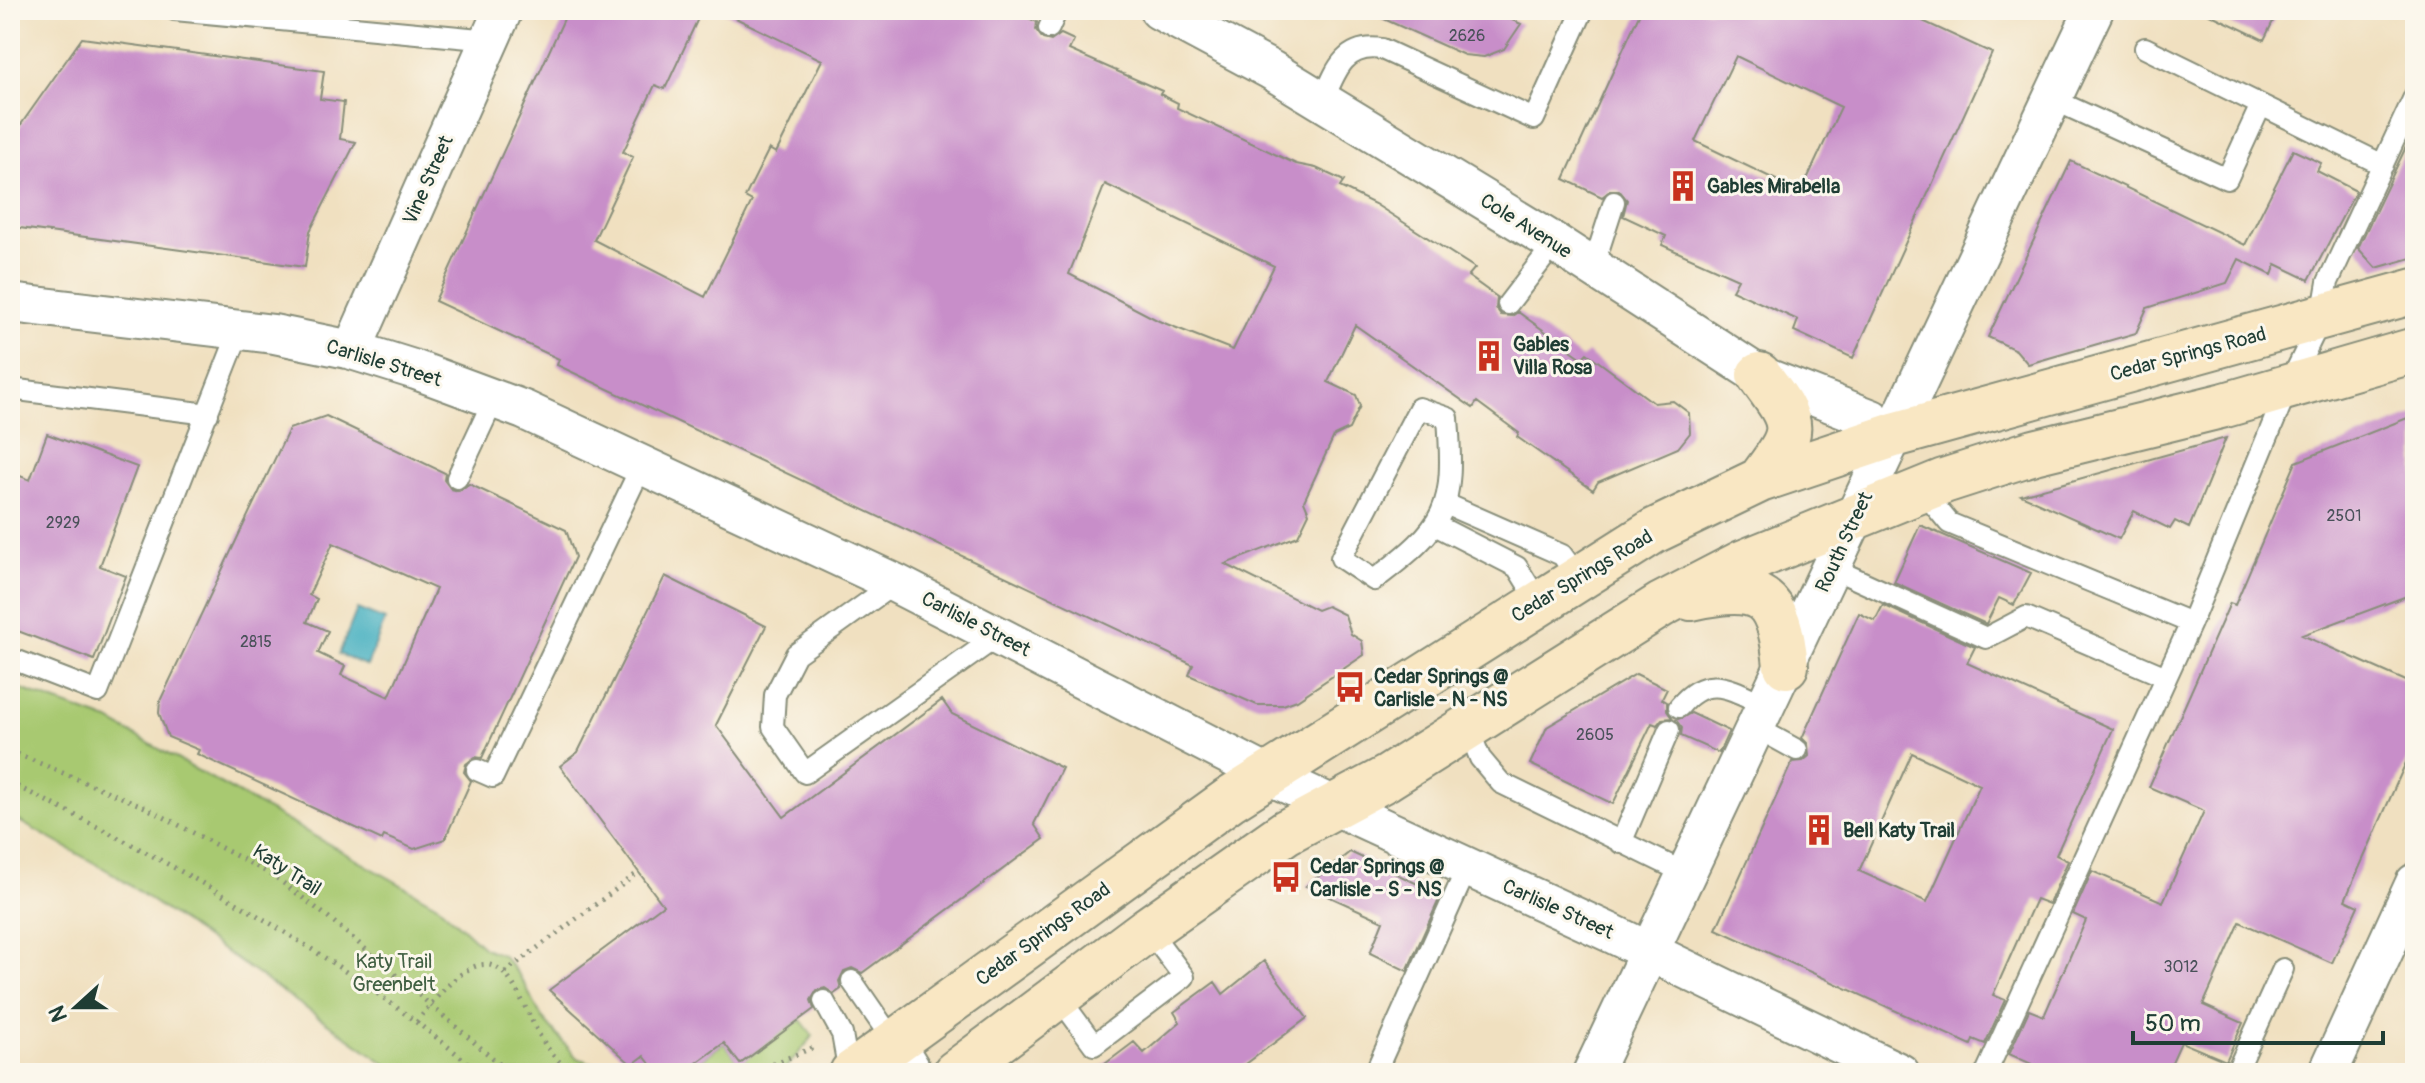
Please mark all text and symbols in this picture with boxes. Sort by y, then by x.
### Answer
house number: 2626 [1449,26,1485,46]
street label: Vine Street [397,131,459,229]
building icon: Gables Mirabella [1666,169,1700,203]
place label: Gables Mirabella [1707,174,1840,199]
street label: Cole Avenue [1475,188,1577,264]
street label: Cedar Springs Road [2107,321,2269,387]
place label: Gables Villa Rosa [1513,332,1592,380]
street label: Carlisle Street [323,334,446,393]
building icon: Gables Villa Rosa [1472,339,1506,373]
street label: Routh Street [1810,487,1879,596]
house number: 2501 [2327,506,2361,526]
house number: 2929 [46,513,80,533]
street label: Cedar Springs Road [1507,524,1657,628]
street label: Carlisle Street [917,586,1036,663]
house number: 2815 [240,632,272,652]
place label: Cedar Springs @ Carlisle - N - NS [1374,664,1509,712]
bus stop icon: Cedar Springs @ Carlisle - N - NS [1333,670,1367,704]
house number: 2605 [1576,725,1614,745]
building icon: Bell Katy Trail [1802,813,1836,847]
place label: Bell Katy Trail [1843,818,1955,843]
street label: Katy Trail [248,839,326,901]
place label: Cedar Springs @ Carlisle - S - NS [1310,854,1445,902]
bus stop icon: Cedar Springs @ Carlisle - S - NS [1269,860,1303,894]
street label: Carlisle Street [1498,873,1618,945]
street label: Cedar Springs Road [971,877,1115,991]
park label: Katy Trail Greenbelt [352,949,437,997]
house number: 3012 [2163,957,2199,977]
north arrow [36,967,116,1047]
scale bar [2133,995,2383,1045]
text: N [42,1002,74,1026]
text: 50 m [2145,1009,2201,1038]

